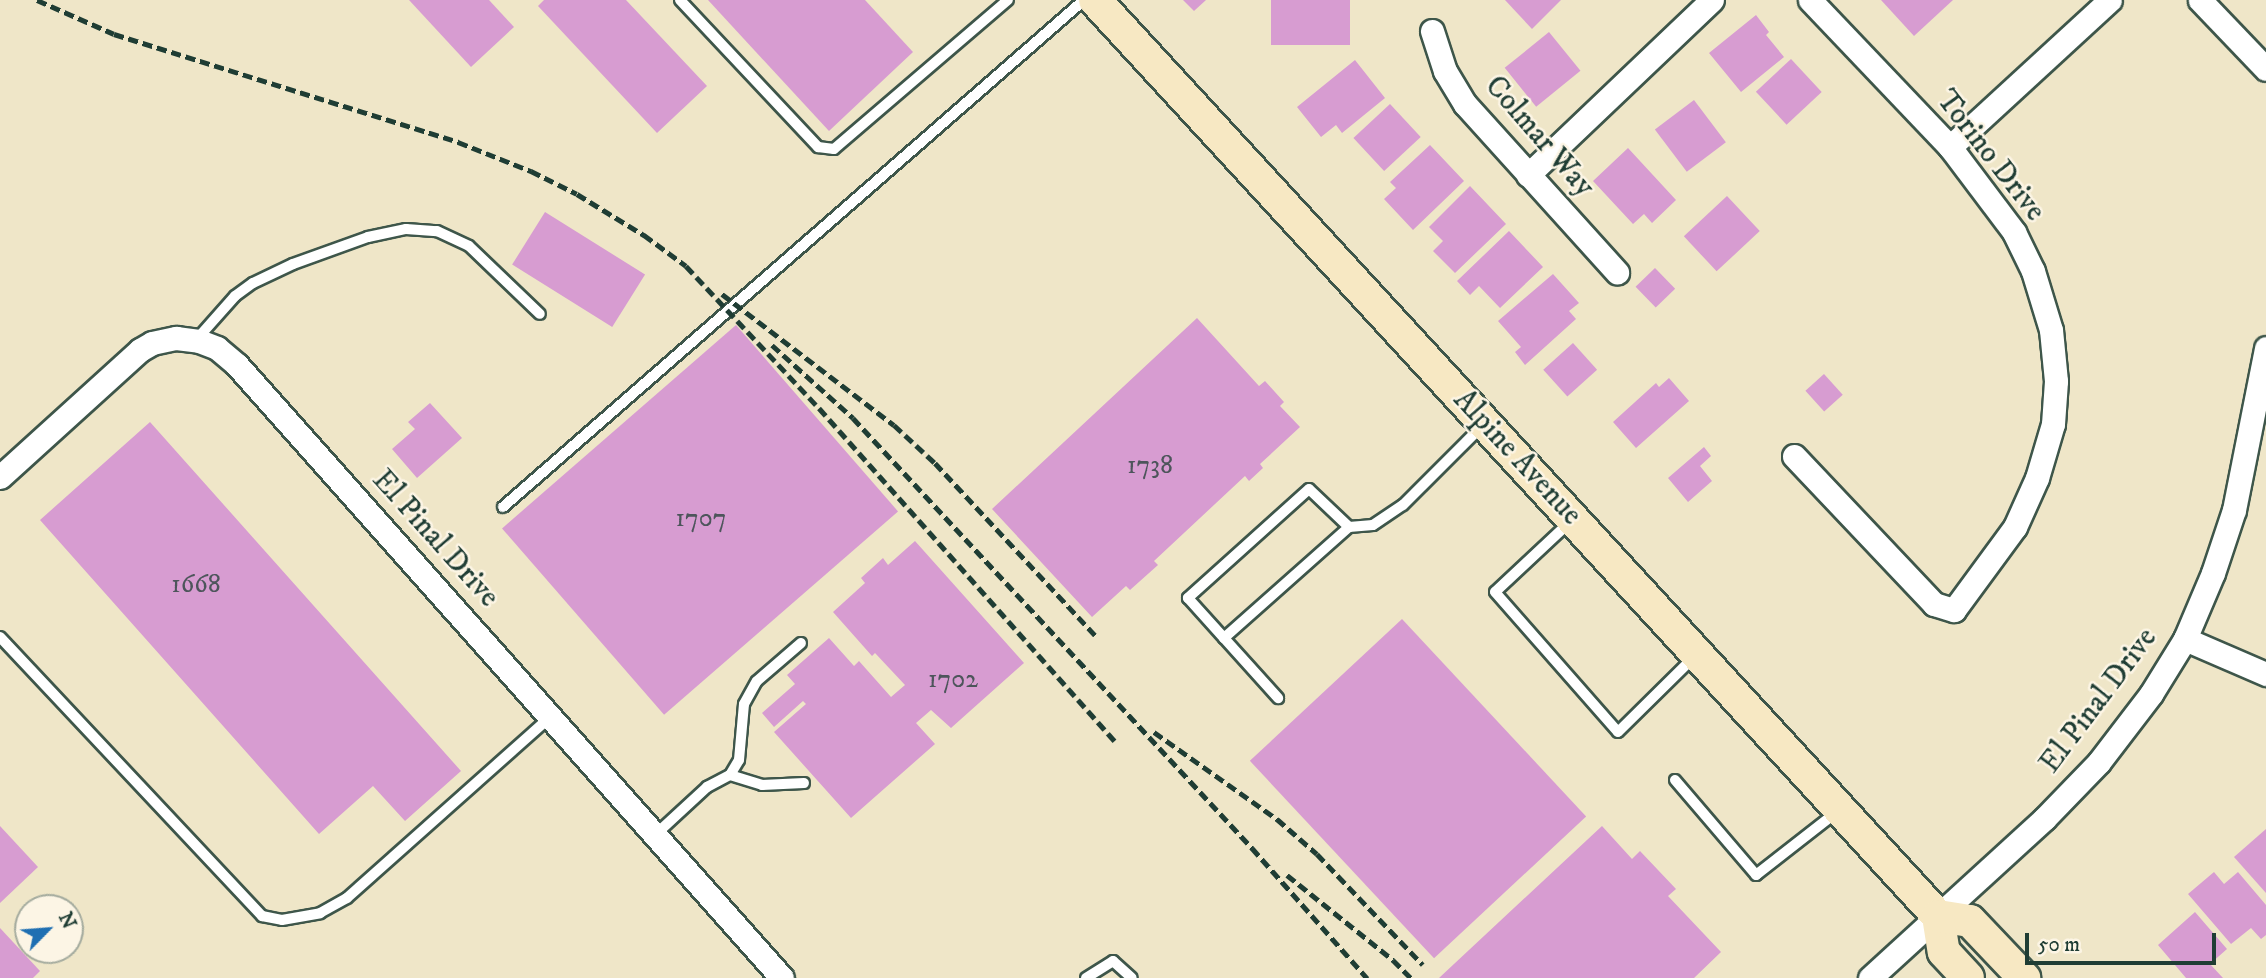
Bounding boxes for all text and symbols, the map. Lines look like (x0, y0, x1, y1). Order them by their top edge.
street label: Colmar Way (1477, 69, 1601, 205)
street label: Torino Drive (1928, 83, 2052, 229)
street label: Alpine Avenue (1445, 383, 1589, 533)
house number: 1738 (1127, 450, 1173, 482)
street label: El Pinal Drive (364, 463, 506, 615)
house number: 1707 (676, 503, 726, 535)
house number: 1668 (171, 569, 221, 601)
street label: El Pinal Drive (2033, 621, 2165, 781)
house number: 1702 (928, 664, 978, 696)
north arrow (14, 894, 84, 964)
text: N (53, 909, 80, 933)
scale bar (2028, 918, 2219, 962)
text: 50 m (2038, 932, 2080, 958)

